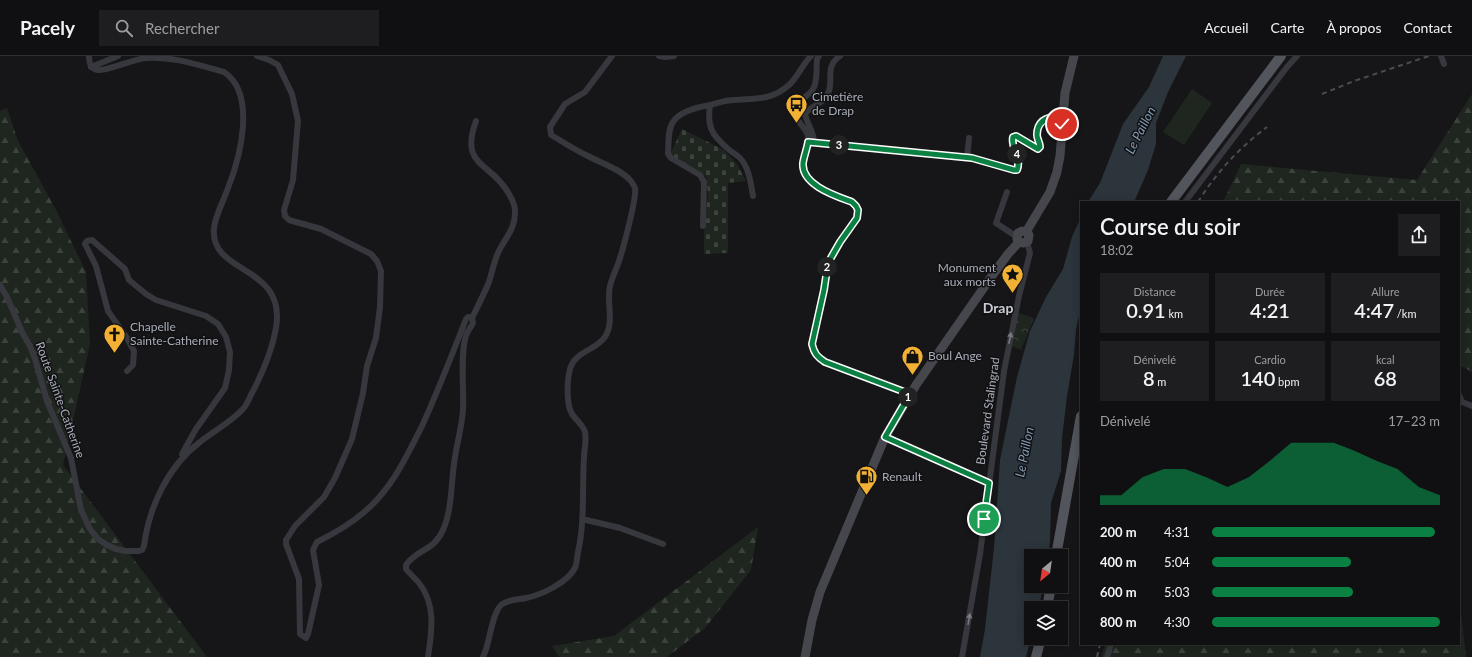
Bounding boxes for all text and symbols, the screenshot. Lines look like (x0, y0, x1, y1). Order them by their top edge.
search box (99, 10, 379, 46)
text: Pacely (20, 16, 75, 39)
icon: search (113, 17, 135, 39)
text: Rechercher (145, 19, 219, 37)
text: Accueil (1204, 19, 1249, 36)
text: Carte (1271, 19, 1304, 36)
text: À propos (1326, 19, 1381, 36)
text: Contact (1403, 19, 1452, 36)
place label: Cimetière de Drap (812, 89, 863, 118)
bus stop icon: Cimetière de Drap (783, 91, 809, 124)
water label: Le Paillon (1121, 104, 1159, 156)
pin (1045, 107, 1079, 141)
icon: check (1051, 113, 1073, 135)
pin: 3 (829, 135, 849, 155)
text: 3 (836, 138, 842, 151)
pin: 4 (1007, 144, 1027, 164)
text: 4 (1014, 147, 1020, 160)
text: Course du soir (1100, 213, 1240, 240)
button: share (1398, 214, 1440, 256)
text: 18:02 (1100, 242, 1133, 258)
pin: 2 (817, 257, 837, 277)
text: 2 (824, 260, 830, 273)
place label: Monument aux morts (938, 260, 997, 289)
place icon: Monument aux morts (999, 262, 1025, 295)
text: Distance (1134, 285, 1176, 298)
text: Durée (1255, 285, 1285, 298)
text: Allure (1371, 285, 1400, 298)
text: 0.91 (1126, 298, 1166, 322)
text: 4:21 (1250, 298, 1290, 322)
text: 4:47 (1354, 298, 1394, 322)
district label: Drap (983, 299, 1013, 316)
text: km (1166, 307, 1183, 320)
text: /km (1394, 307, 1416, 320)
place label: Chapelle Sainte-Catherine (130, 319, 218, 348)
church icon: Chapelle Sainte-Catherine (102, 321, 128, 354)
one-way arrow (1008, 332, 1014, 344)
street label: Route Sainte-Catherine (32, 340, 89, 460)
shop icon: Boul Ange (899, 343, 925, 376)
place label: Boul Ange (928, 348, 982, 363)
text: Dénivelé (1133, 353, 1176, 366)
text: Cardio (1254, 353, 1286, 366)
text: kcal (1376, 353, 1395, 366)
street label: Boulevard Stalingrad (973, 356, 1002, 466)
text: 8 (1143, 366, 1155, 390)
text: 140 (1240, 366, 1275, 390)
text: 68 (1374, 366, 1397, 390)
text: m (1155, 375, 1166, 388)
text: bpm (1275, 375, 1300, 388)
pin: 1 (898, 387, 918, 407)
text: 1 (905, 390, 911, 403)
text: Dénivelé (1100, 413, 1150, 429)
text: 17–23 m (1388, 413, 1440, 429)
water label: Le Paillon (1011, 425, 1037, 479)
fuel station icon: Renault (853, 464, 879, 497)
place label: Renault (882, 469, 923, 484)
pin (967, 502, 1001, 536)
icon: arrive (973, 508, 995, 530)
text: 200 m (1100, 524, 1137, 540)
text: 4:31 (1164, 524, 1190, 540)
north arrow (1024, 549, 1068, 593)
map controls (1024, 549, 1068, 645)
text: 400 m (1100, 554, 1137, 570)
text: 5:04 (1164, 554, 1190, 570)
text: 600 m (1100, 584, 1137, 600)
text: 5:03 (1164, 584, 1190, 600)
button: layers (1024, 601, 1068, 645)
one-way arrow (966, 613, 972, 625)
text: 800 m (1100, 614, 1137, 630)
text: 4:30 (1164, 614, 1190, 630)

